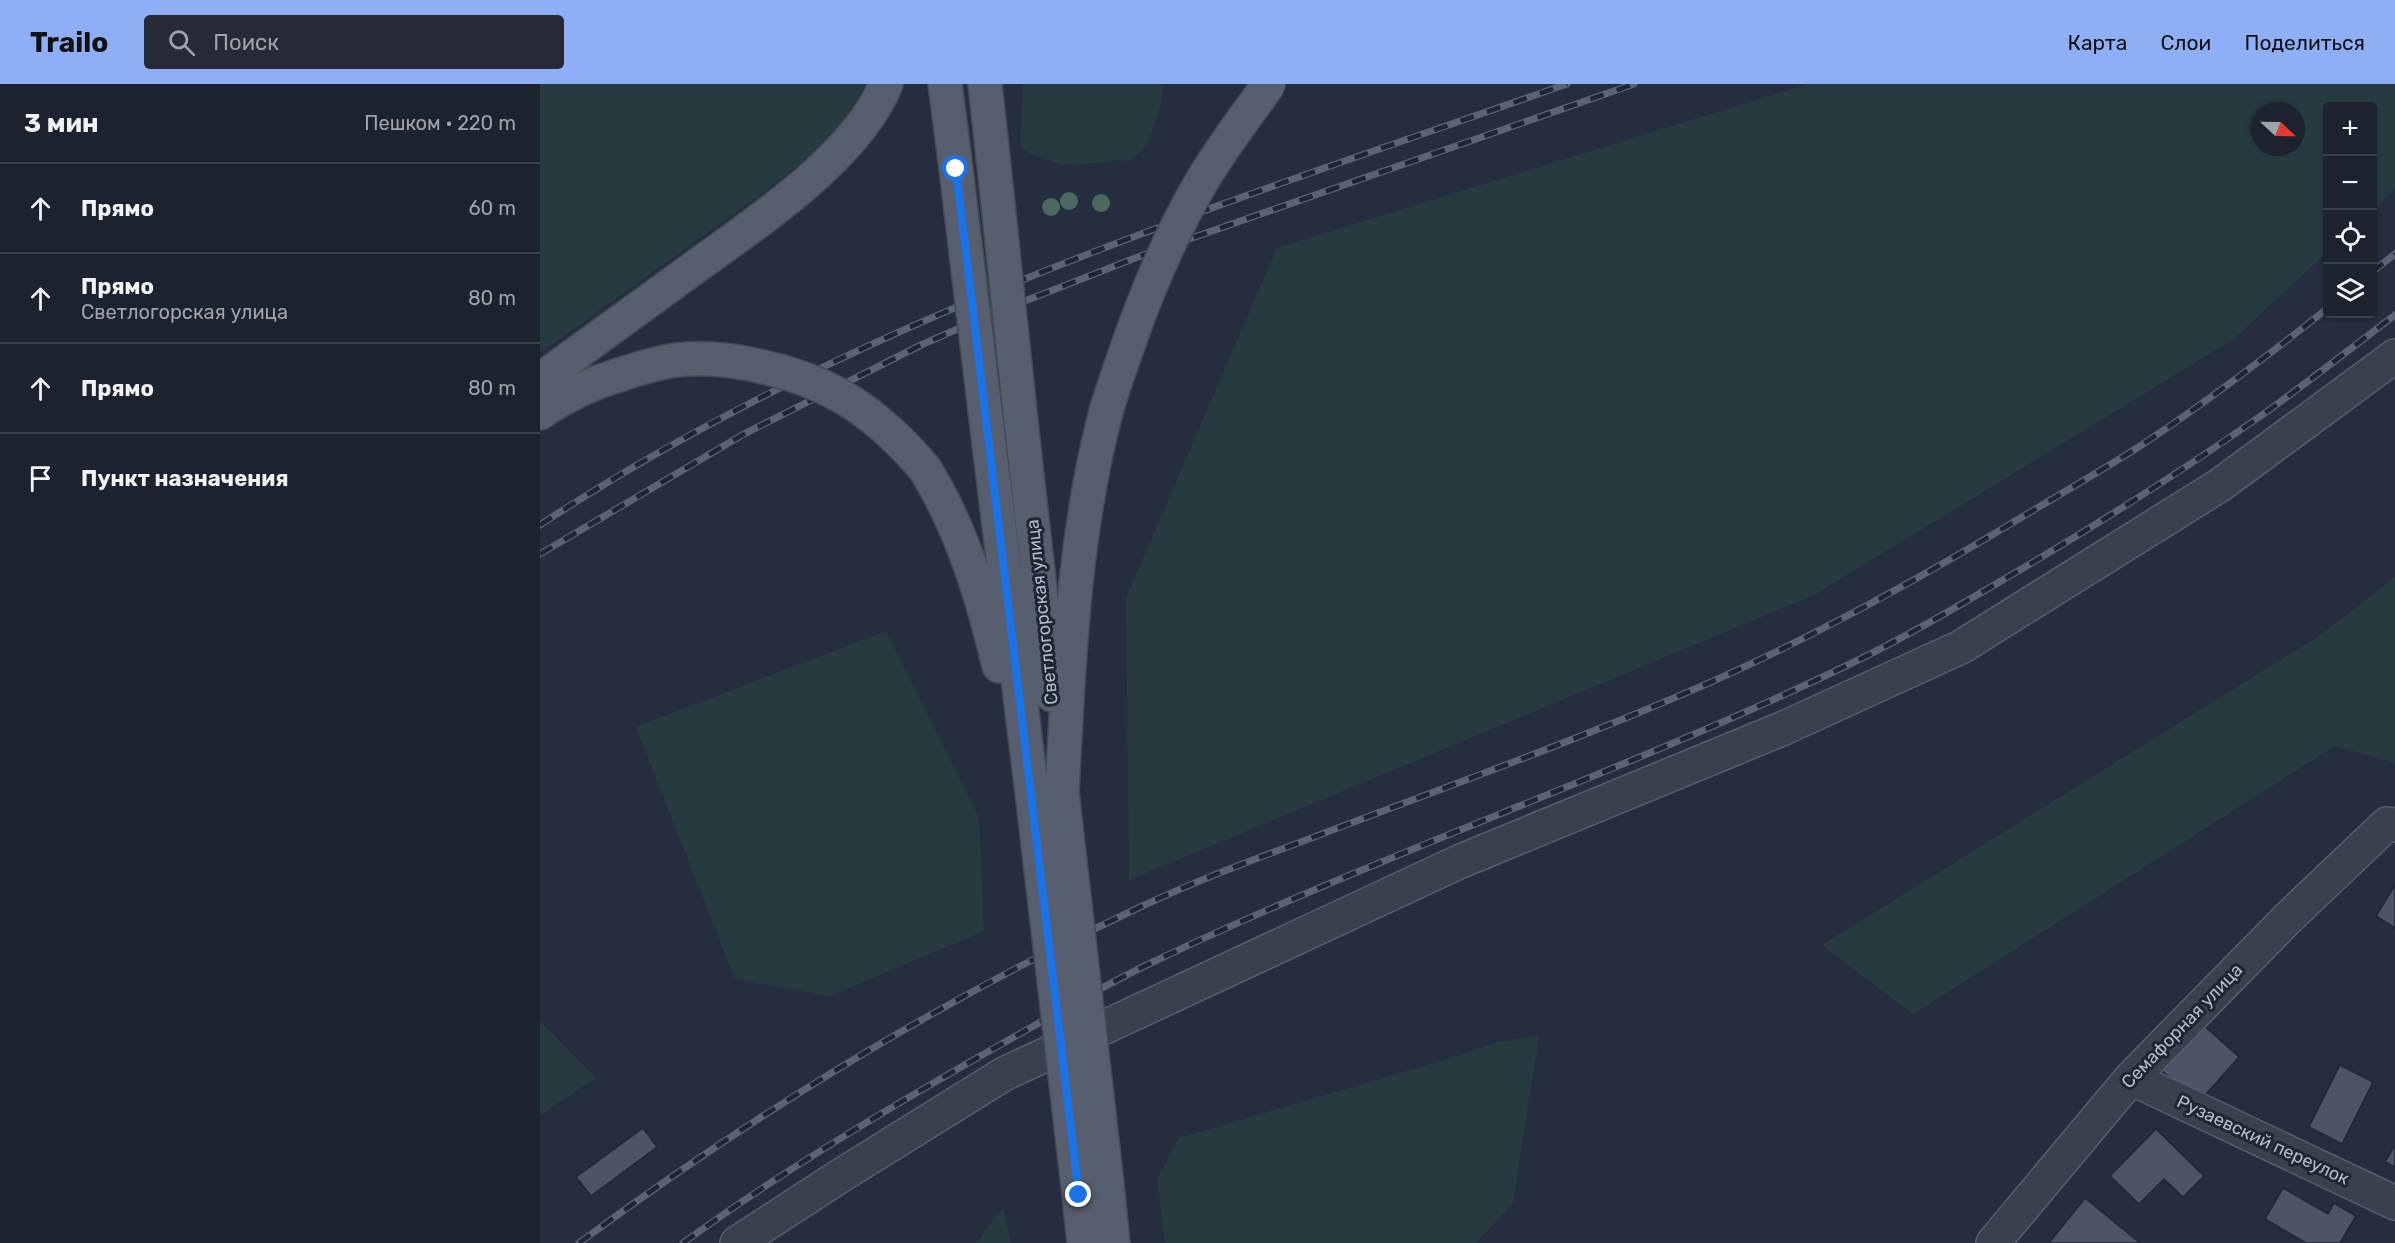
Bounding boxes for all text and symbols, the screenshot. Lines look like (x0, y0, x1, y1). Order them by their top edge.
search box (144, 15, 564, 69)
text: Trailo (30, 26, 108, 59)
icon: search (165, 26, 198, 59)
text: Поиск (213, 29, 279, 56)
text: Карта (2067, 30, 2127, 55)
text: Слои (2160, 30, 2211, 55)
text: Поделиться (2244, 30, 2365, 55)
north arrow (2251, 102, 2305, 156)
map controls (2323, 102, 2377, 318)
button: + (2323, 102, 2377, 156)
text: 3 мин (24, 108, 99, 139)
text: Пешком · 220 m (364, 111, 516, 135)
route start (942, 155, 968, 181)
button: − (2323, 156, 2377, 210)
icon: ahead (24, 192, 57, 225)
text: Прямо (81, 195, 154, 222)
text: 60 m (469, 196, 516, 220)
button: locate (2323, 210, 2377, 264)
button: layers (2323, 264, 2377, 318)
text: Прямо (81, 273, 154, 300)
icon: ahead (24, 282, 57, 315)
text: 80 m (468, 286, 516, 310)
text: Светлогорская улица (81, 300, 288, 324)
icon: ahead (24, 372, 57, 405)
text: Прямо (81, 375, 154, 402)
text: 80 m (468, 376, 516, 400)
icon: arrive (24, 462, 57, 495)
text: Пункт назначения (81, 465, 289, 492)
street label: Светлогорская улица (1021, 518, 1063, 706)
street label: Семафорная улица (2117, 959, 2247, 1093)
street label: Рузаевский переулок (2173, 1090, 2353, 1190)
route end (1065, 1181, 1091, 1207)

